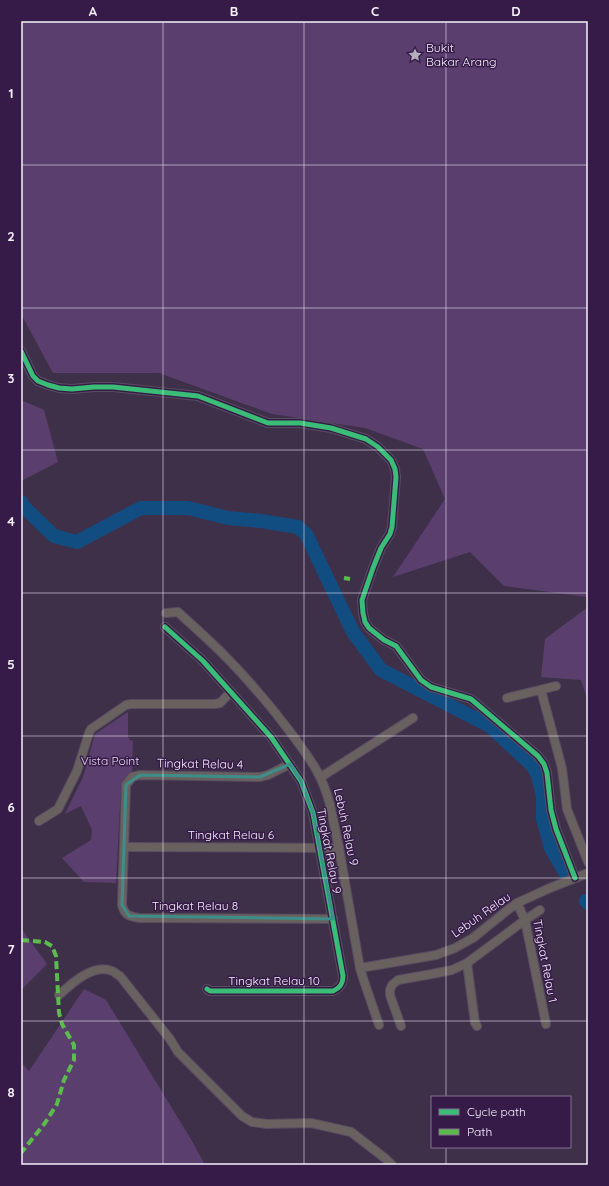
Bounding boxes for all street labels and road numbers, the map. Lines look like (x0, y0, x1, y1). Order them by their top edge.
street label: Tingkat Relau 4 (157, 755, 243, 772)
street label: Lebuh Relau 9 (331, 787, 362, 867)
street label: Tingkat Relau 9 (314, 807, 345, 895)
street label: Tingkat Relau 6 (188, 827, 275, 842)
street label: Lebuh Relau (448, 889, 513, 940)
street label: Tingkat Relau 8 (152, 898, 238, 913)
street label: Tingkat Relau 1 (530, 918, 561, 1004)
street label: Tingkat Relau 10 (228, 973, 320, 988)

